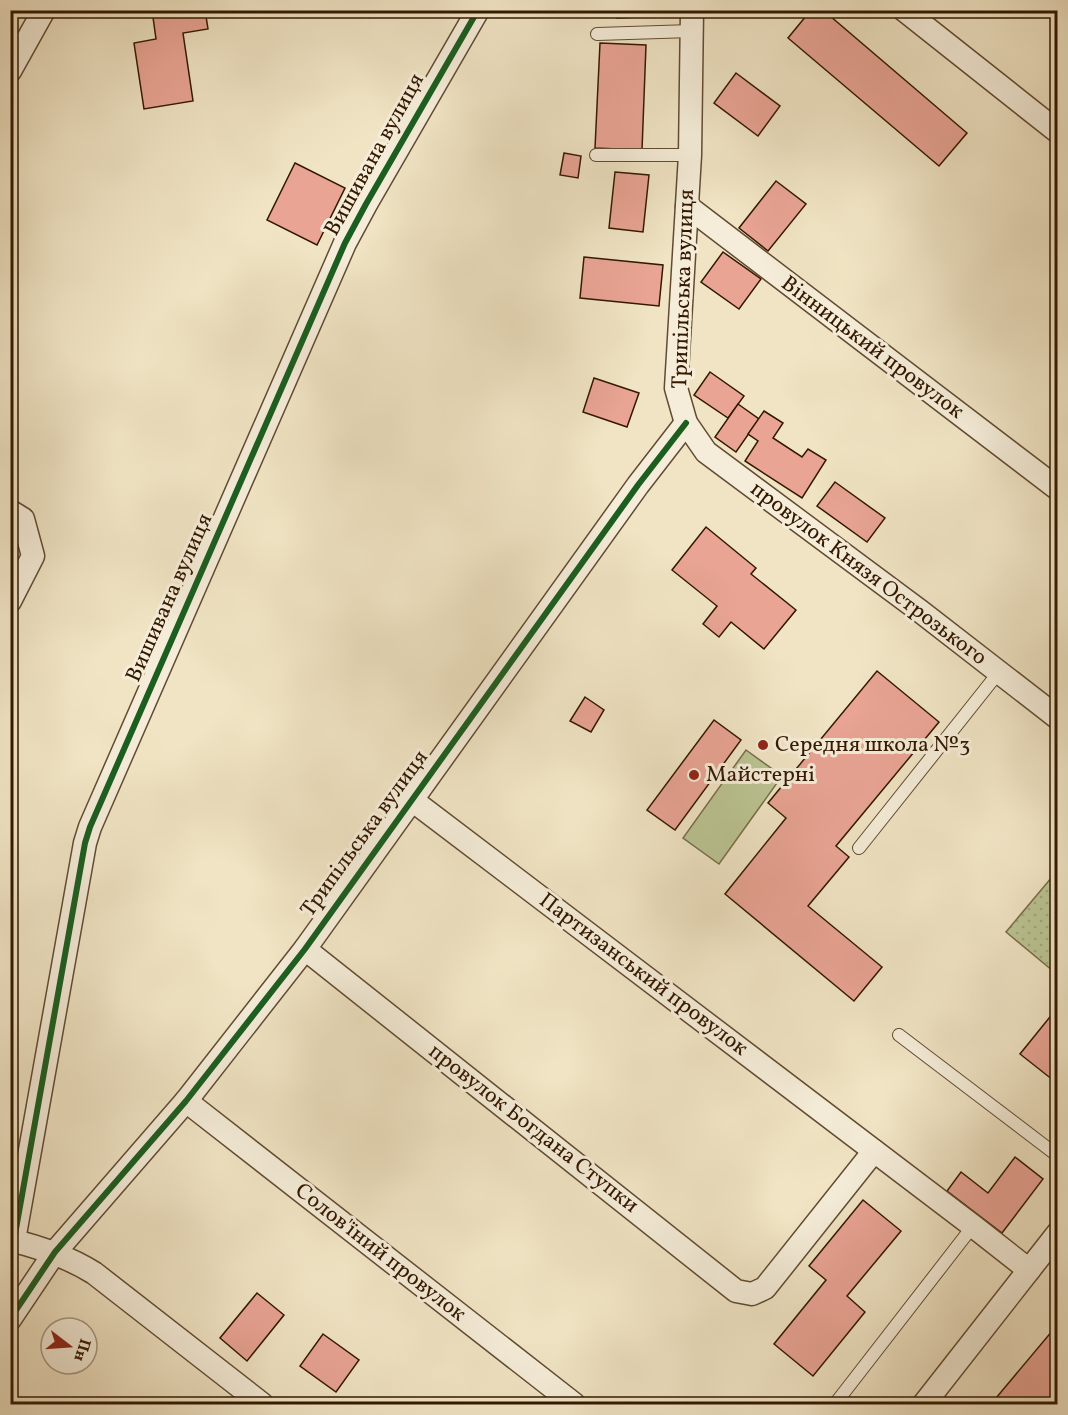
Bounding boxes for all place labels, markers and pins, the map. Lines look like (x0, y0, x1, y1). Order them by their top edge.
place label: Середня школа №3 (775, 730, 970, 761)
marker: Середня школа №3 (756, 738, 770, 752)
place label: Майстерні (706, 760, 815, 791)
marker: Майстерні (687, 768, 701, 782)

